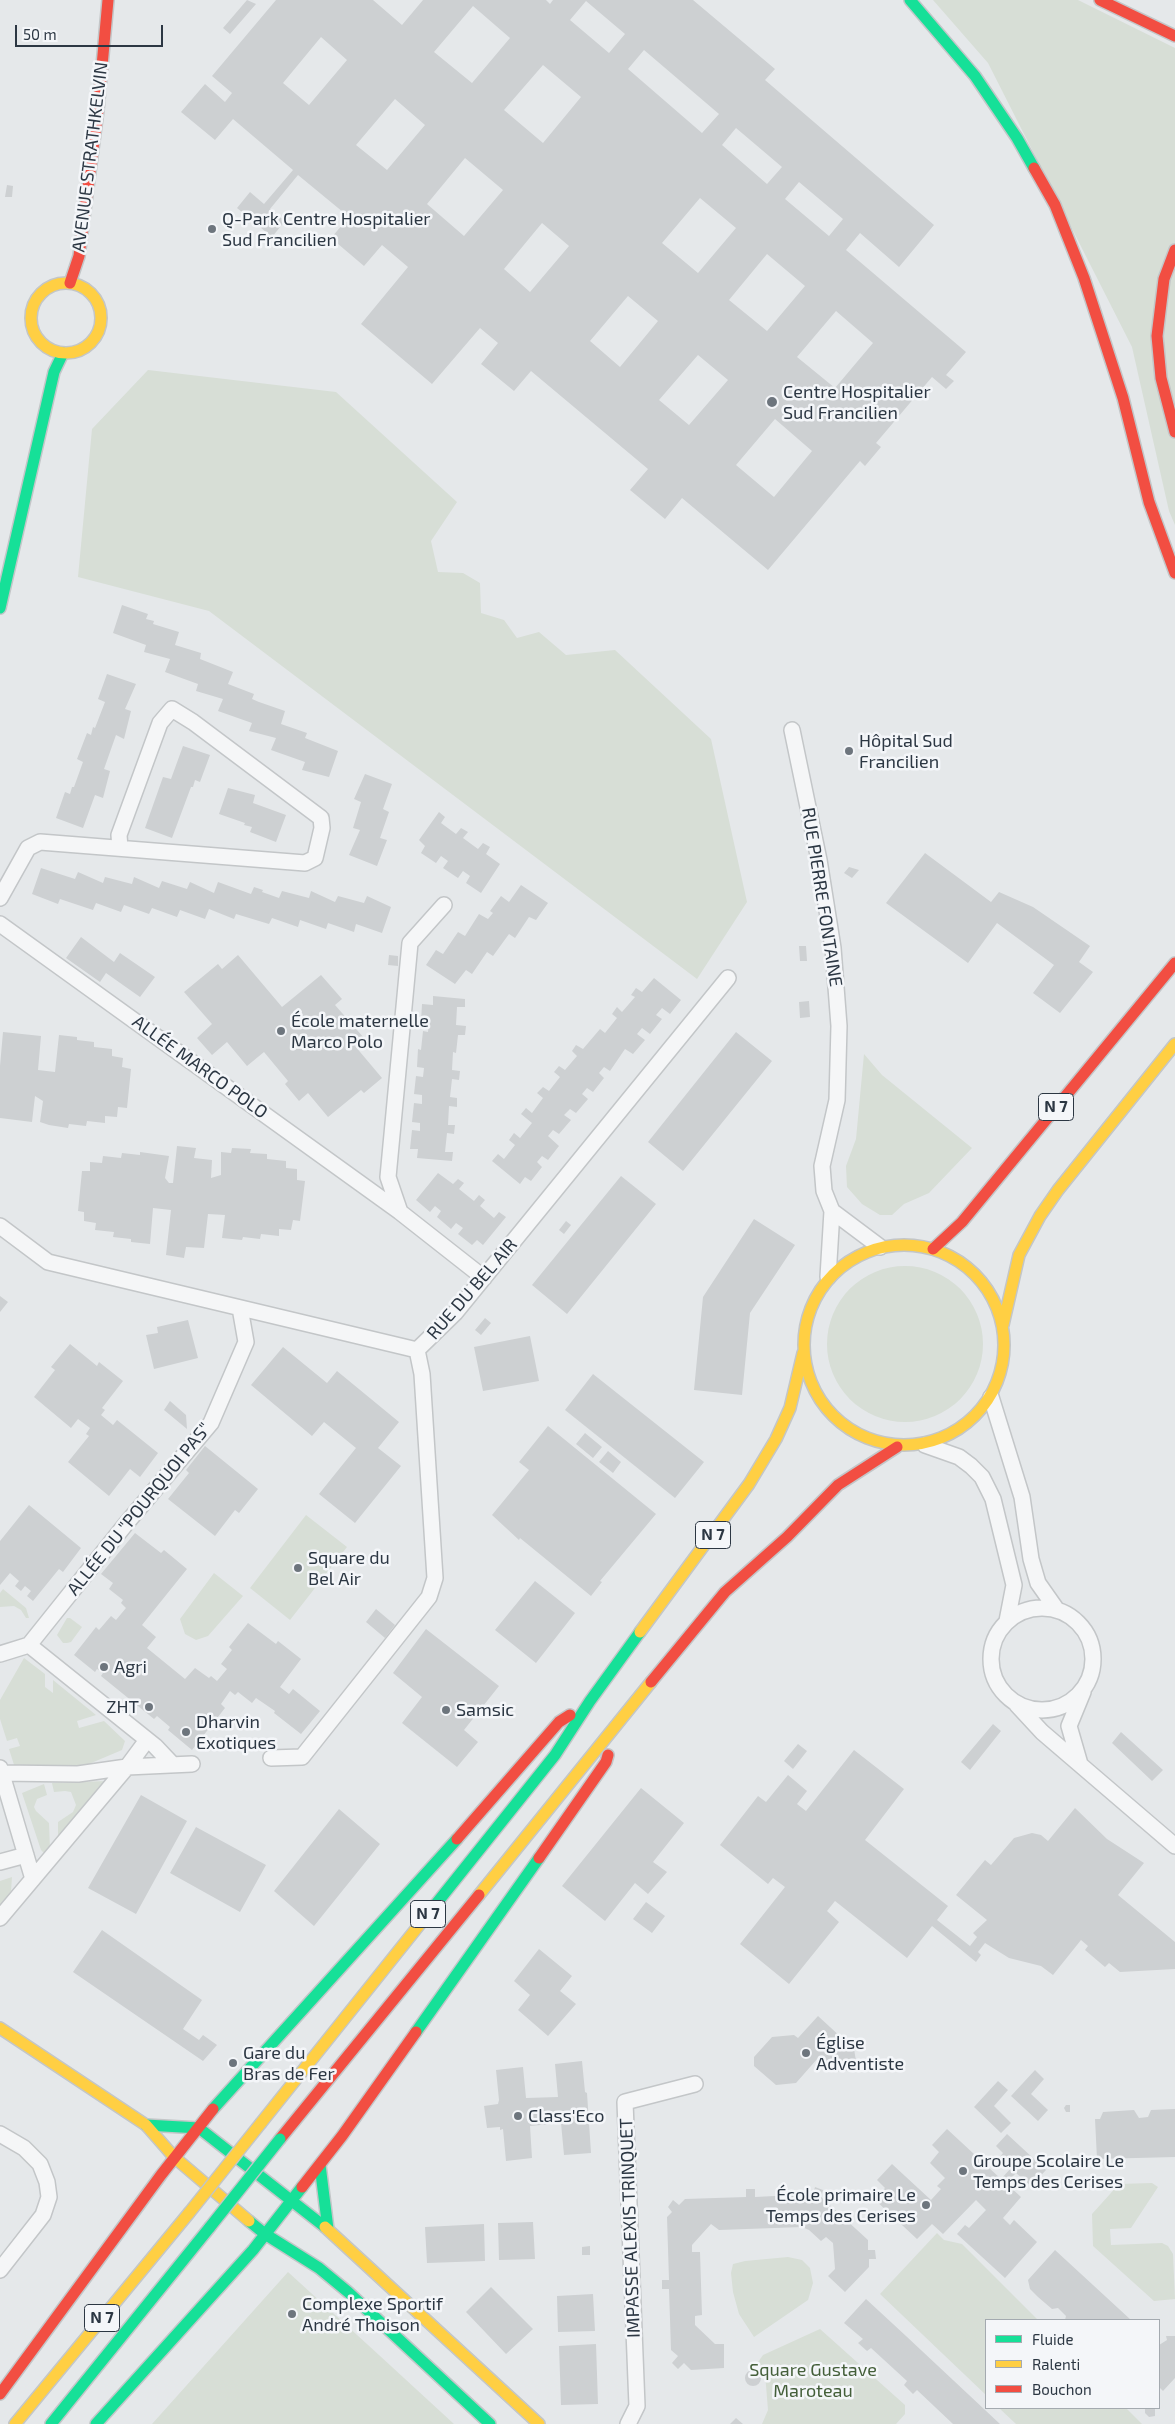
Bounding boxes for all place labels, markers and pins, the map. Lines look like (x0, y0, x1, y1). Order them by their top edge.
place label: Q-Park Centre Hospitalier Sud Francilien (222, 208, 431, 250)
marker: Q-Park Centre Hospitalier Sud Francilien (206, 223, 218, 235)
place label: Centre Hospitalier Sud Francilien (783, 381, 931, 424)
marker: Centre Hospitalier Sud Francilien (765, 395, 779, 409)
place label: Hôpital Sud Francilien (859, 730, 953, 772)
marker: Hôpital Sud Francilien (843, 745, 855, 757)
place label: École maternelle Marco Polo (291, 1010, 429, 1052)
marker: École maternelle Marco Polo (275, 1025, 287, 1037)
place label: Square du Bel Air (308, 1547, 390, 1590)
marker: Square du Bel Air (292, 1562, 304, 1574)
place label: Agri (114, 1656, 147, 1678)
marker: Agri (98, 1661, 110, 1673)
place label: ZHT (106, 1696, 139, 1718)
place label: Samsic (456, 1699, 514, 1721)
marker: ZHT (143, 1701, 155, 1713)
marker: Samsic (440, 1704, 452, 1716)
place label: Dharvin Exotiques (196, 1711, 276, 1754)
marker: Dharvin Exotiques (180, 1726, 192, 1738)
place label: Église Adventiste (816, 2032, 904, 2074)
place label: Gare du Bras de Fer (243, 2042, 335, 2084)
marker: Église Adventiste (800, 2047, 812, 2059)
marker: Gare du Bras de Fer (227, 2057, 239, 2069)
place label: Class'Eco (528, 2105, 604, 2127)
marker: Class'Eco (512, 2110, 524, 2122)
place label: Groupe Scolaire Le Temps des Cerises (973, 2150, 1124, 2192)
marker: Groupe Scolaire Le Temps des Cerises (957, 2165, 969, 2177)
place label: École primaire Le Temps des Cerises (766, 2184, 916, 2226)
marker: École primaire Le Temps des Cerises (920, 2199, 932, 2211)
place label: Complexe Sportif André Thoison (302, 2293, 443, 2336)
marker: Complexe Sportif André Thoison (286, 2308, 298, 2320)

